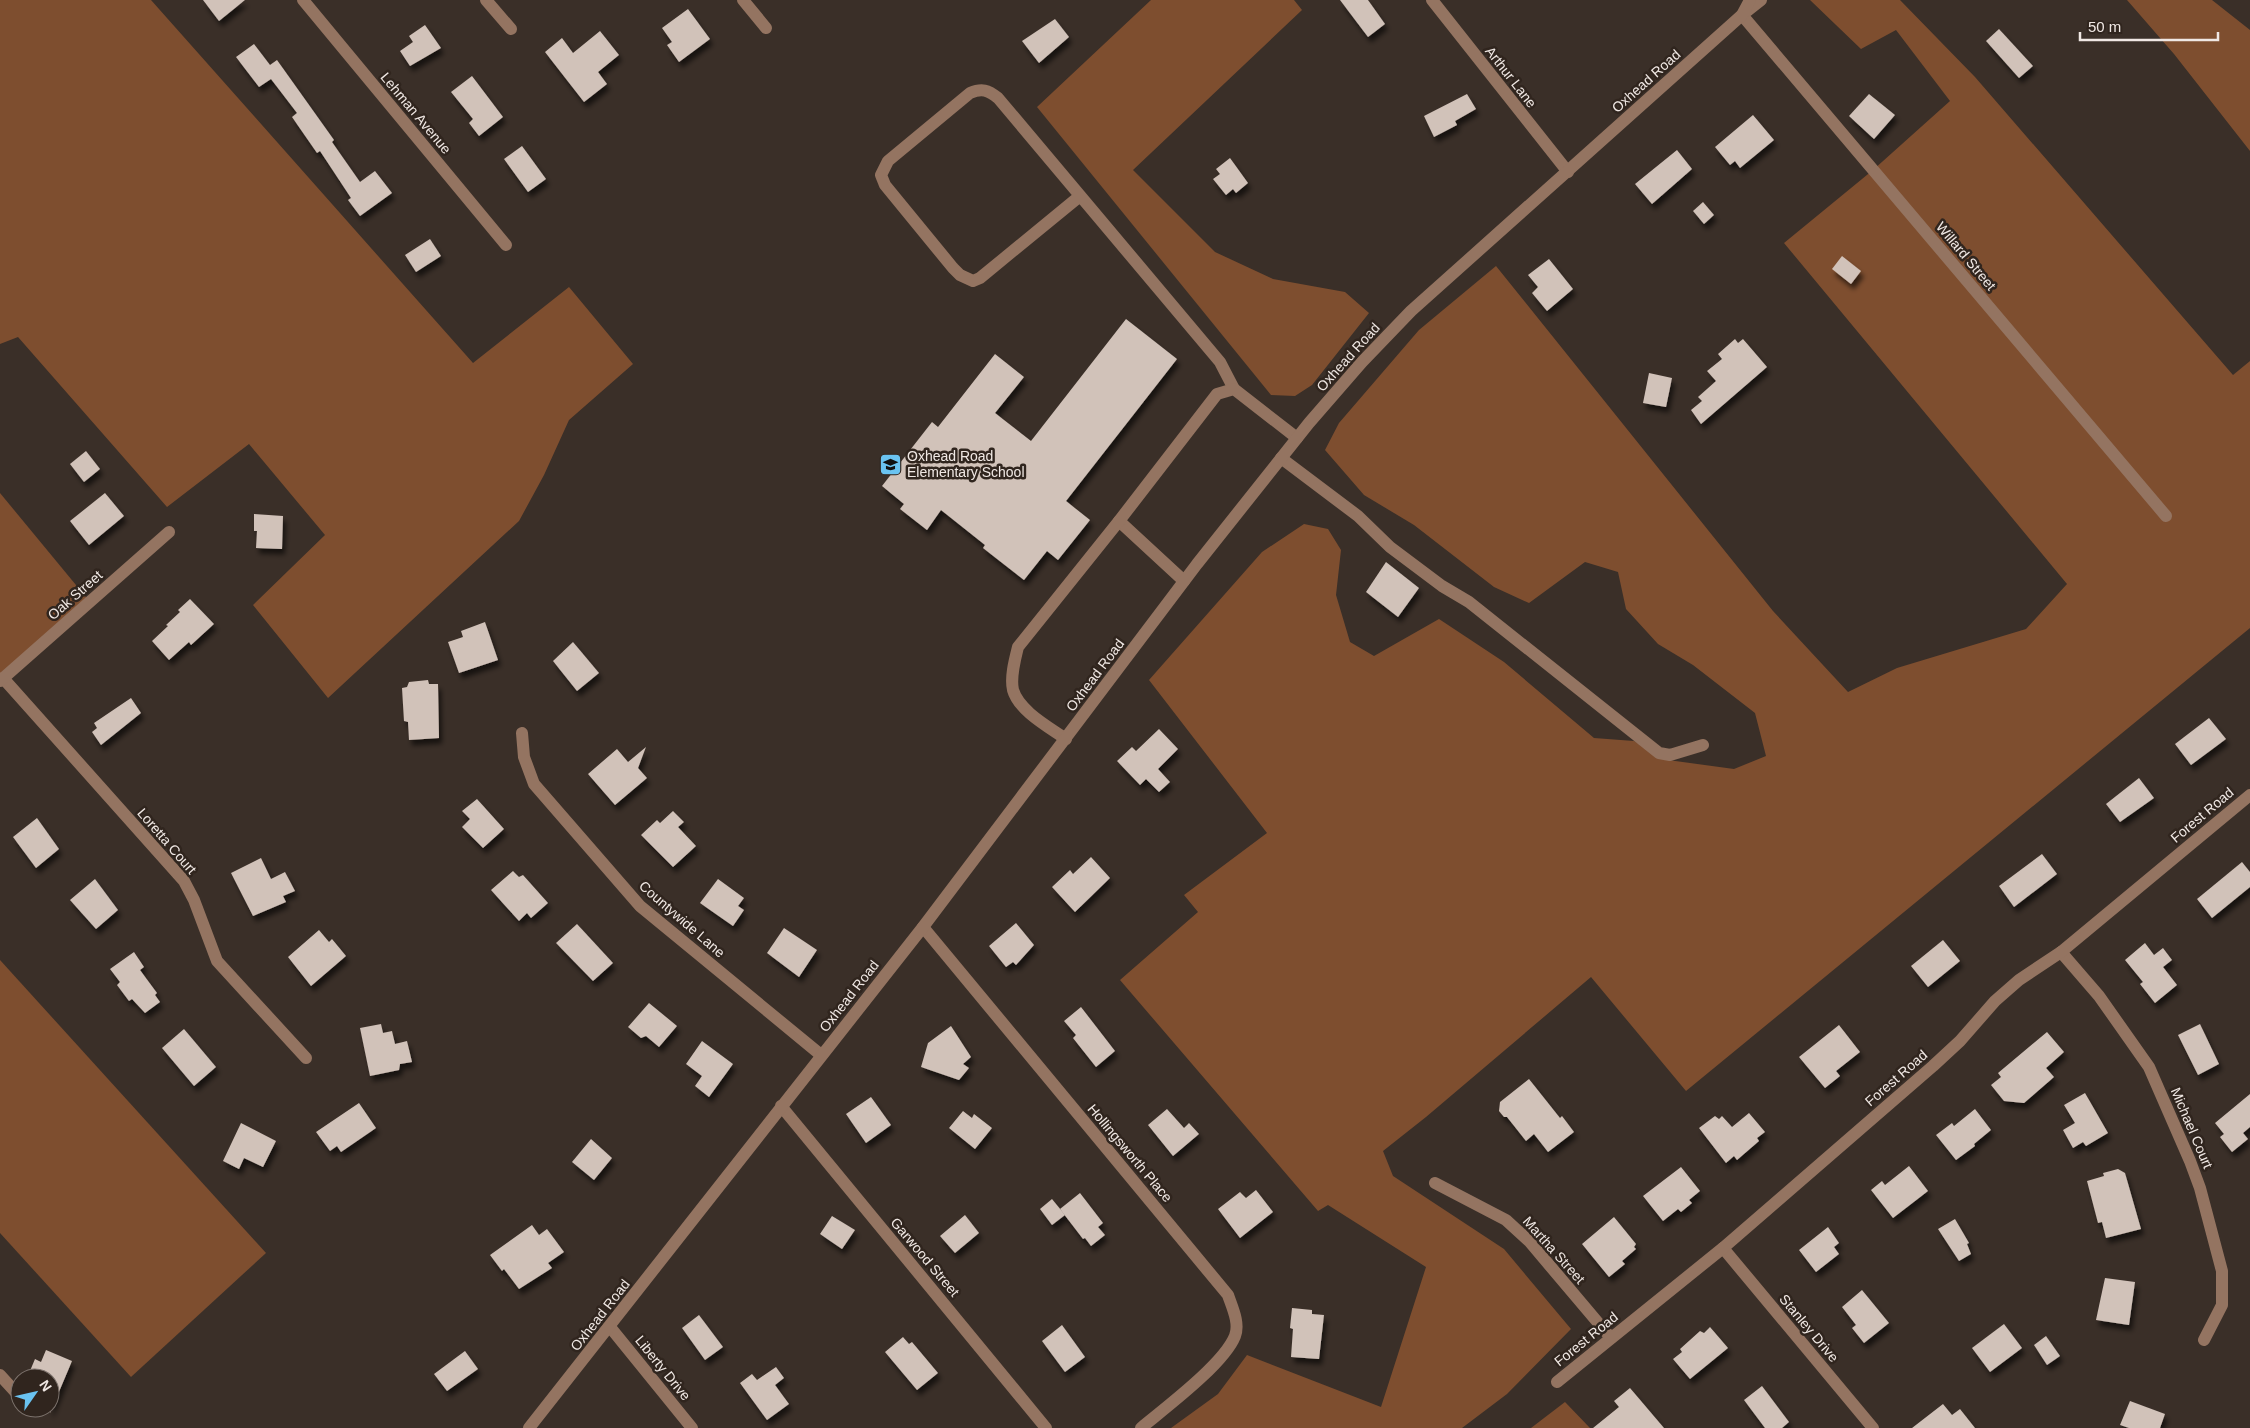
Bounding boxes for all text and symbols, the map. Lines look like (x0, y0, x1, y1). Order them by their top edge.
scale bar (2080, 10, 2218, 42)
text: 50 m (2088, 18, 2121, 35)
street label: Arthur Lane (1482, 43, 1540, 111)
street label: Oxhead Road (1609, 46, 1683, 116)
street label: Lehman Avenue (377, 69, 455, 157)
street label: Willard Street (1933, 219, 1999, 293)
street label: Oxhead Road (1313, 320, 1383, 394)
place label: Oxhead Road Elementary School (907, 448, 1025, 480)
school or university icon: Oxhead Road Elementary School (879, 452, 903, 476)
street label: Oak Street (44, 567, 106, 623)
street label: Oxhead Road (1063, 636, 1127, 714)
street label: Forest Road (2167, 784, 2237, 846)
street label: Loretta Court (134, 805, 200, 877)
street label: Countywide Lane (636, 877, 728, 961)
street label: Oxhead Road (816, 957, 882, 1035)
street label: Forest Road (1862, 1047, 1930, 1109)
street label: Michael Court (2168, 1085, 2216, 1171)
street label: Hollingsworth Place (1084, 1101, 1176, 1205)
street label: Martha Street (1520, 1213, 1588, 1287)
street label: Garwood Street (887, 1214, 963, 1300)
street label: Oxhead Road (567, 1276, 633, 1354)
street label: Stanley Drive (1776, 1291, 1842, 1365)
street label: Forest Road (1551, 1309, 1621, 1369)
street label: Liberty Drive (632, 1332, 694, 1404)
north arrow (10, 1368, 60, 1418)
text: N (36, 1377, 55, 1394)

